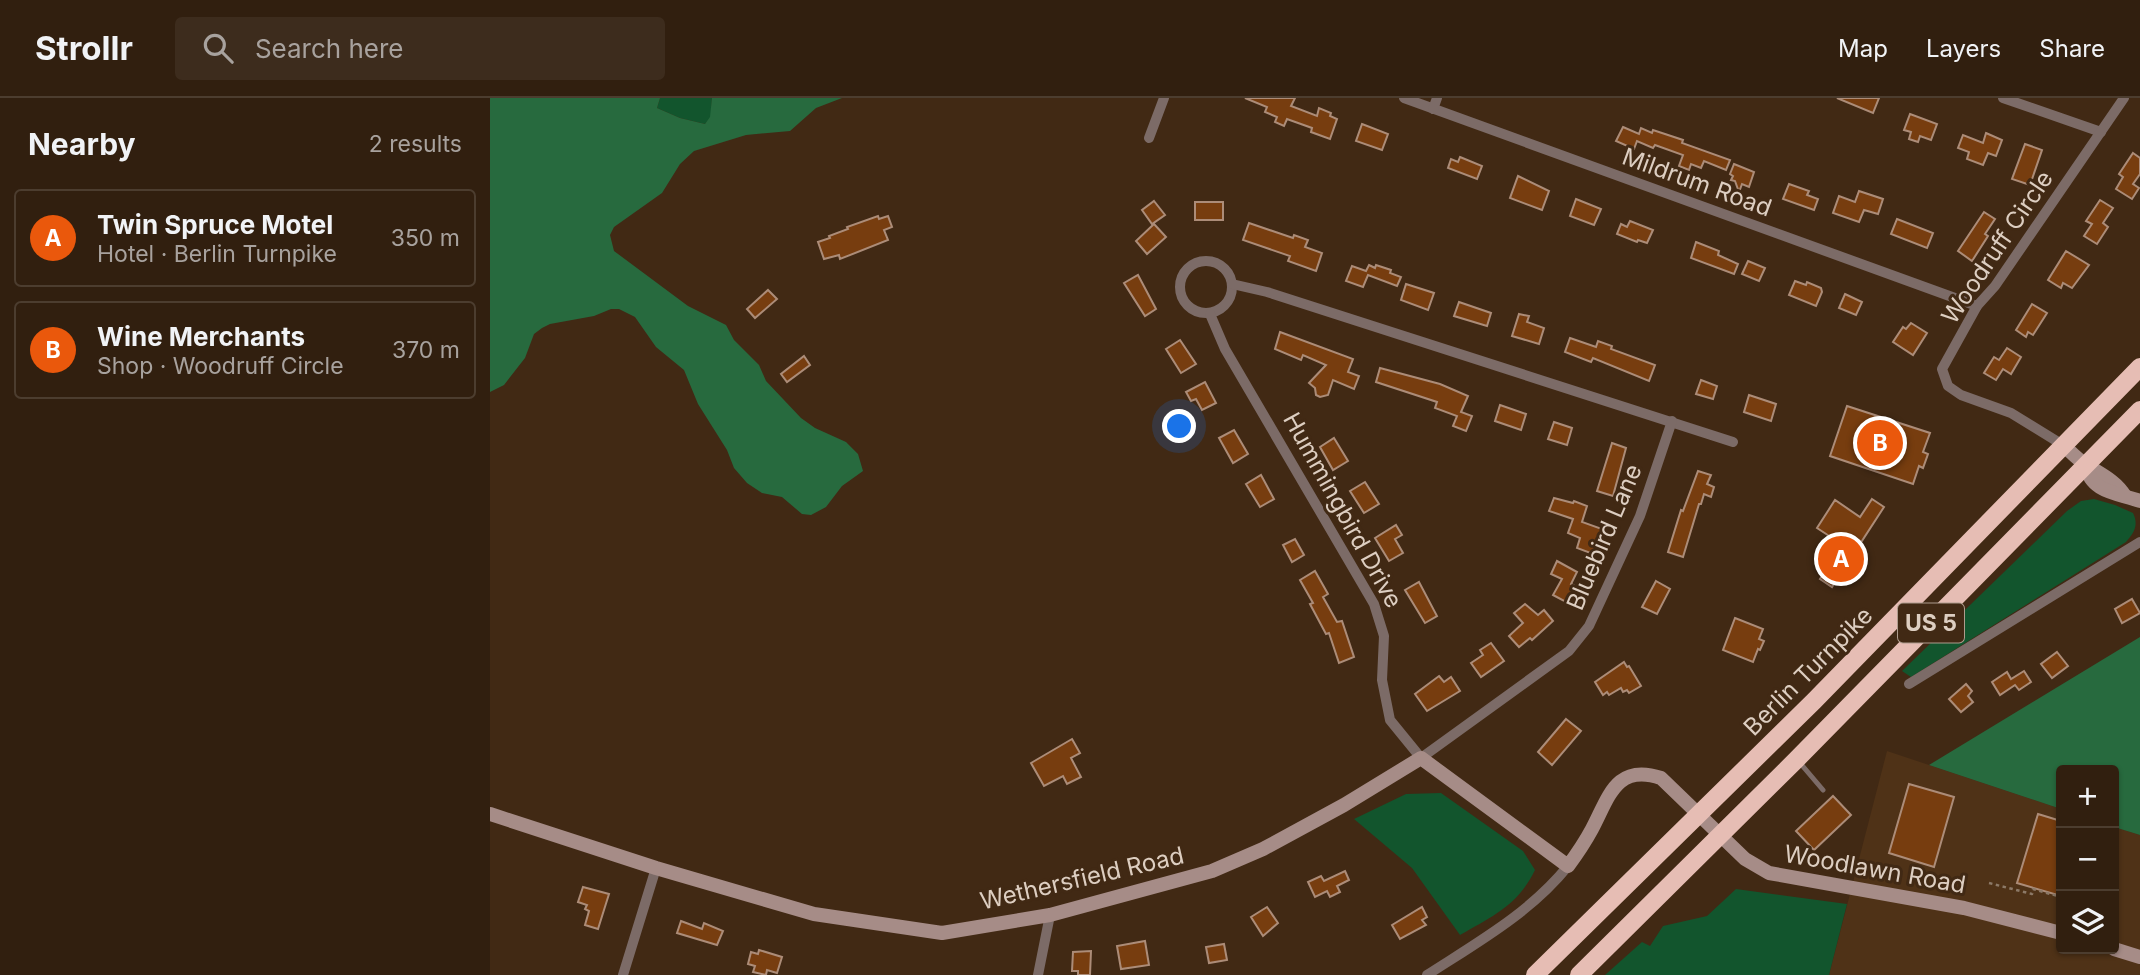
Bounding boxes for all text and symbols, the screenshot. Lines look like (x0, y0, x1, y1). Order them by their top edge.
search box (175, 17, 665, 80)
text: Strollr (35, 28, 133, 68)
icon: search (199, 29, 237, 67)
text: Search here (255, 33, 404, 64)
text: Map (1838, 34, 1888, 63)
text: Layers (1926, 34, 2001, 63)
text: Share (2039, 34, 2105, 63)
text: Nearby (28, 126, 136, 162)
text: 2 results (369, 130, 462, 158)
street label: Mildrum Road (1618, 142, 1776, 222)
street label: Woodruff Circle (1935, 165, 2059, 329)
text: Twin Spruce Motel (97, 209, 333, 240)
text: A (44, 224, 62, 252)
text: 350 m (391, 224, 460, 252)
text: Hotel · Berlin Turnpike (97, 240, 337, 268)
text: Wine Merchants (97, 321, 305, 352)
text: B (45, 336, 61, 364)
text: 370 m (392, 336, 460, 364)
text: Shop · Woodruff Circle (97, 352, 344, 380)
street label: Hummingbird Drive (1277, 407, 1409, 613)
your location (1162, 409, 1196, 443)
pin: B (1857, 417, 1903, 469)
street label: Bluebird Lane (1560, 460, 1648, 614)
pin: A (1818, 533, 1864, 585)
street label: Berlin Turnpike (1738, 601, 1878, 741)
road number: US 5 (1898, 603, 1964, 642)
map controls (2056, 765, 2119, 954)
button: + (2056, 765, 2119, 828)
button: − (2056, 828, 2119, 891)
street label: Woodlawn Road (1782, 839, 1968, 899)
street label: Wethersfield Road (977, 840, 1187, 916)
button: layers (2056, 891, 2119, 954)

